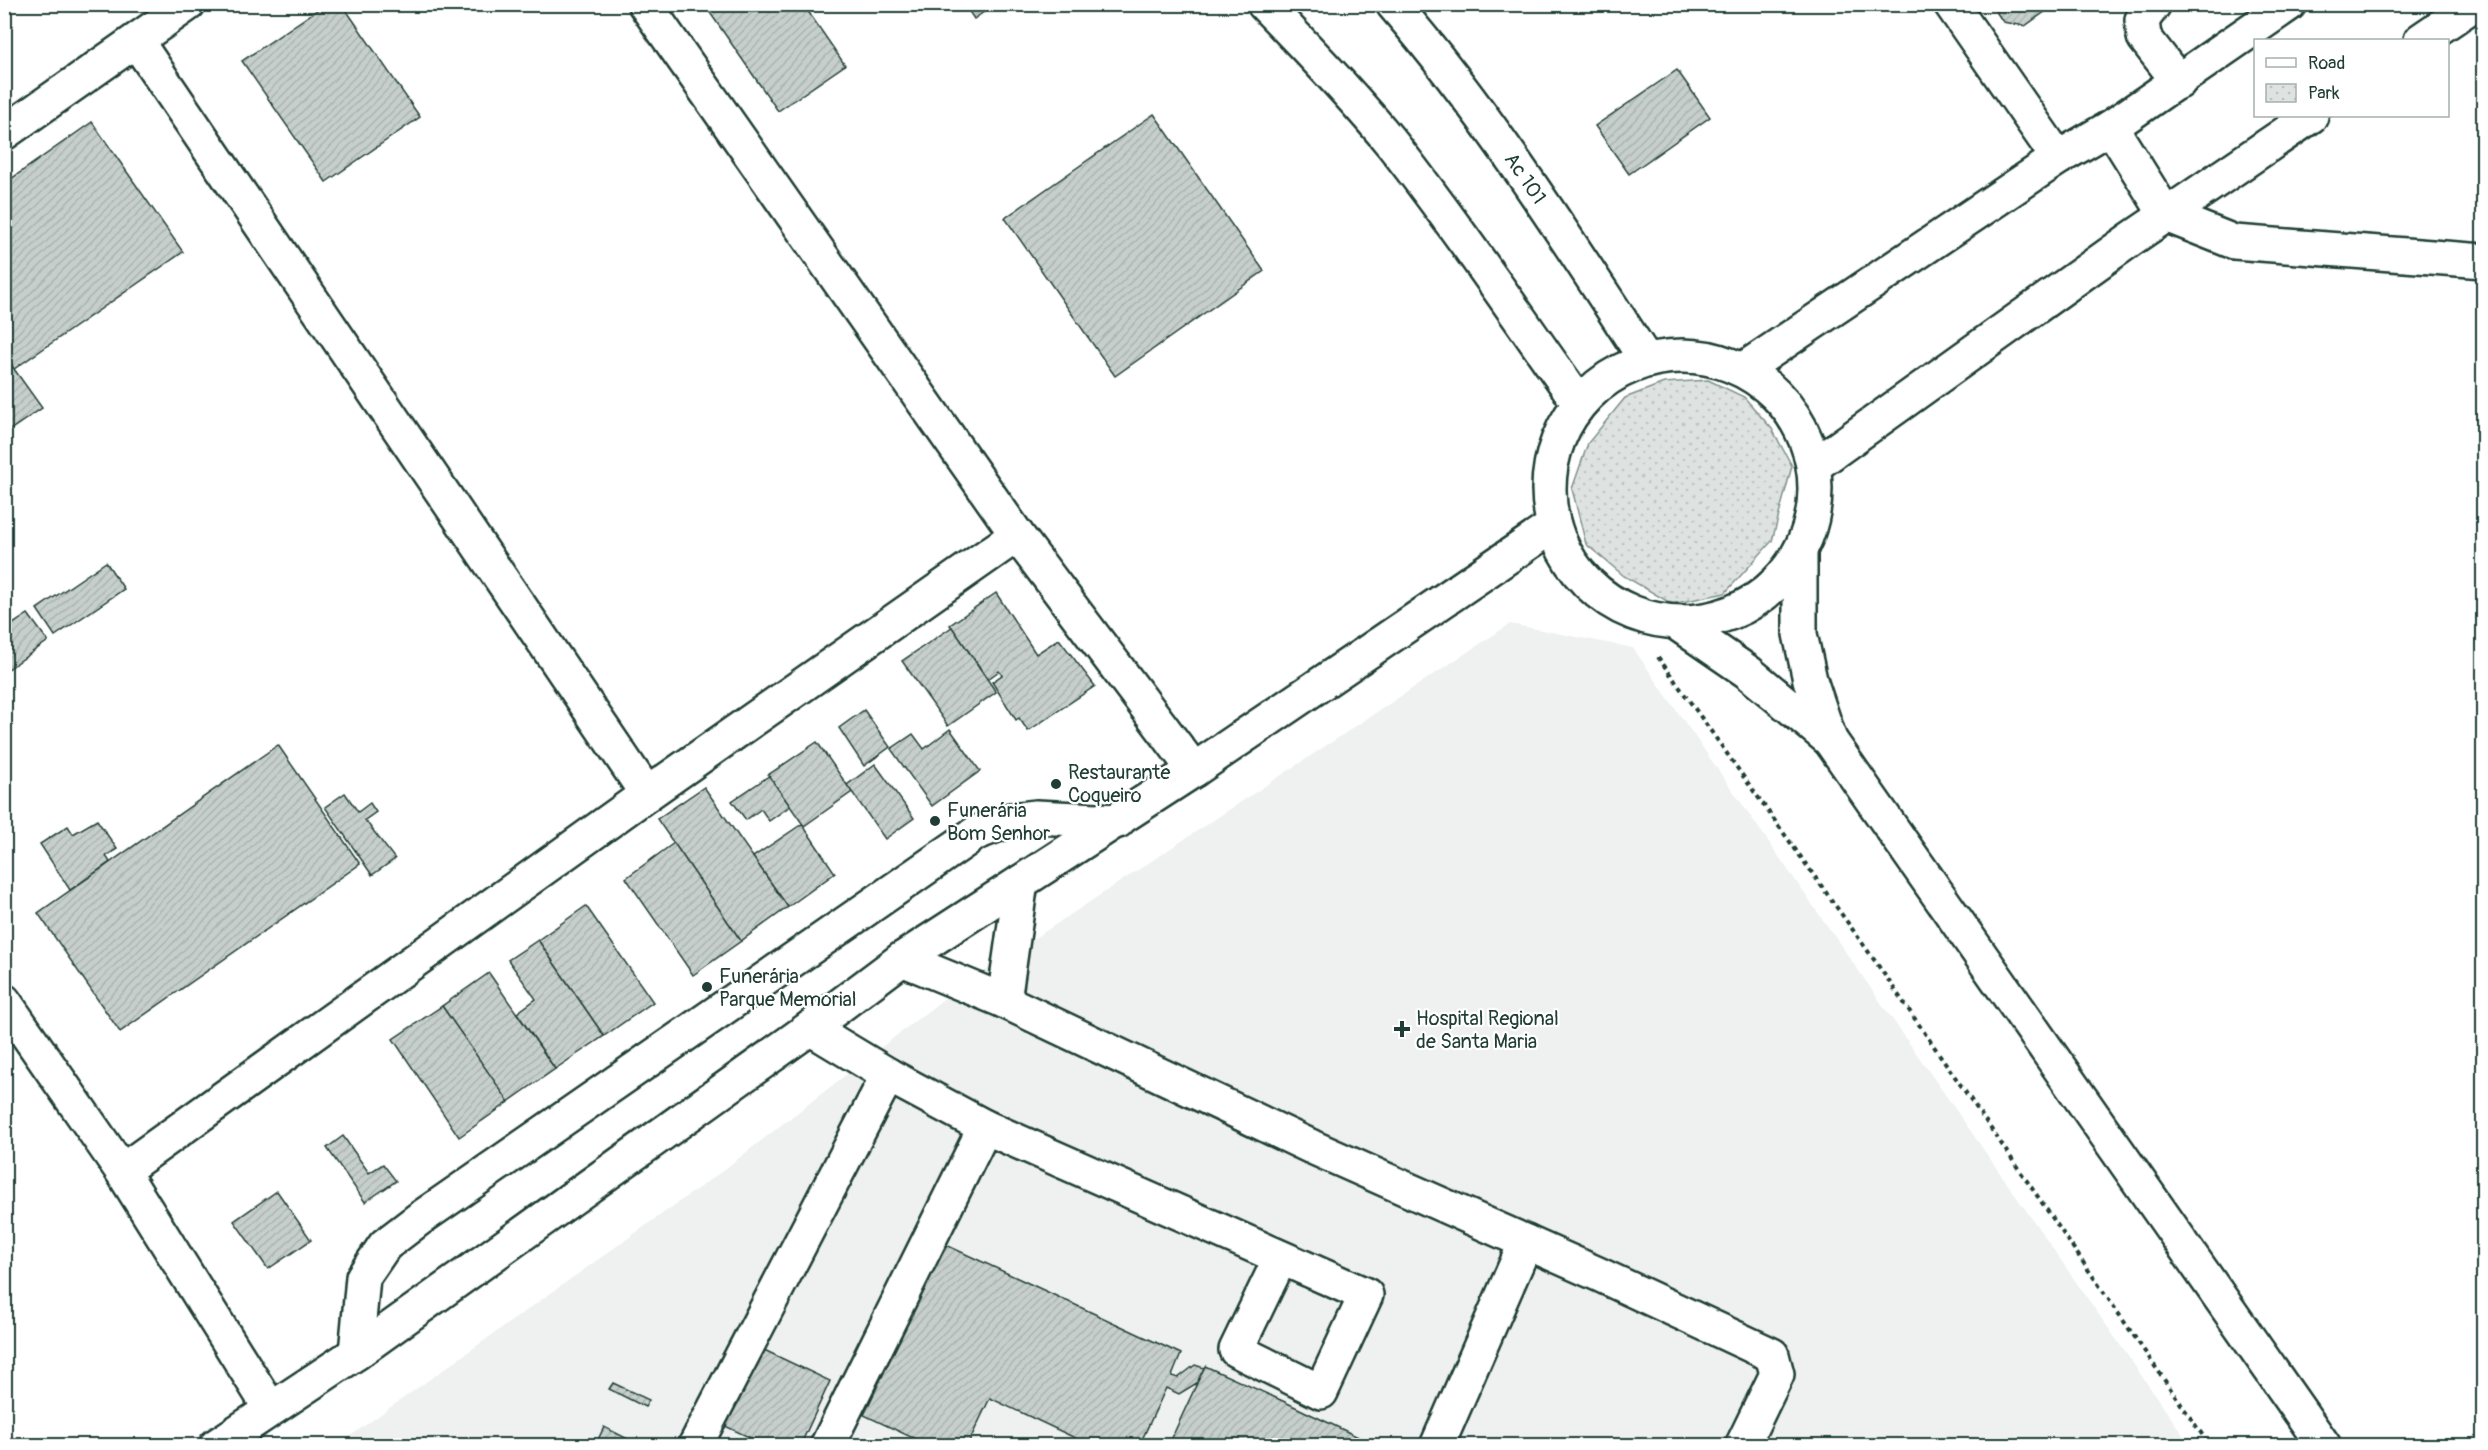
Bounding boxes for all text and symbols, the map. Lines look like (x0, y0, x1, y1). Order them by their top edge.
legend (2254, 39, 2449, 117)
text: Road (2308, 52, 2345, 75)
text: Park (2308, 82, 2340, 105)
street label: Ac 101 (1499, 148, 1552, 209)
place label: Restaurante Coqueiro (1068, 760, 1170, 808)
marker: Restaurante Coqueiro (1049, 777, 1063, 791)
place label: Funerária Bom Senhor (947, 798, 1050, 846)
marker: Funerária Bom Senhor (928, 814, 942, 828)
place label: Funerária Parque Memorial (719, 964, 857, 1012)
marker: Funerária Parque Memorial (700, 980, 714, 994)
place label: Hospital Regional de Santa Maria (1416, 1006, 1559, 1054)
marker: Hospital Regional de Santa Maria (1393, 1020, 1411, 1038)

